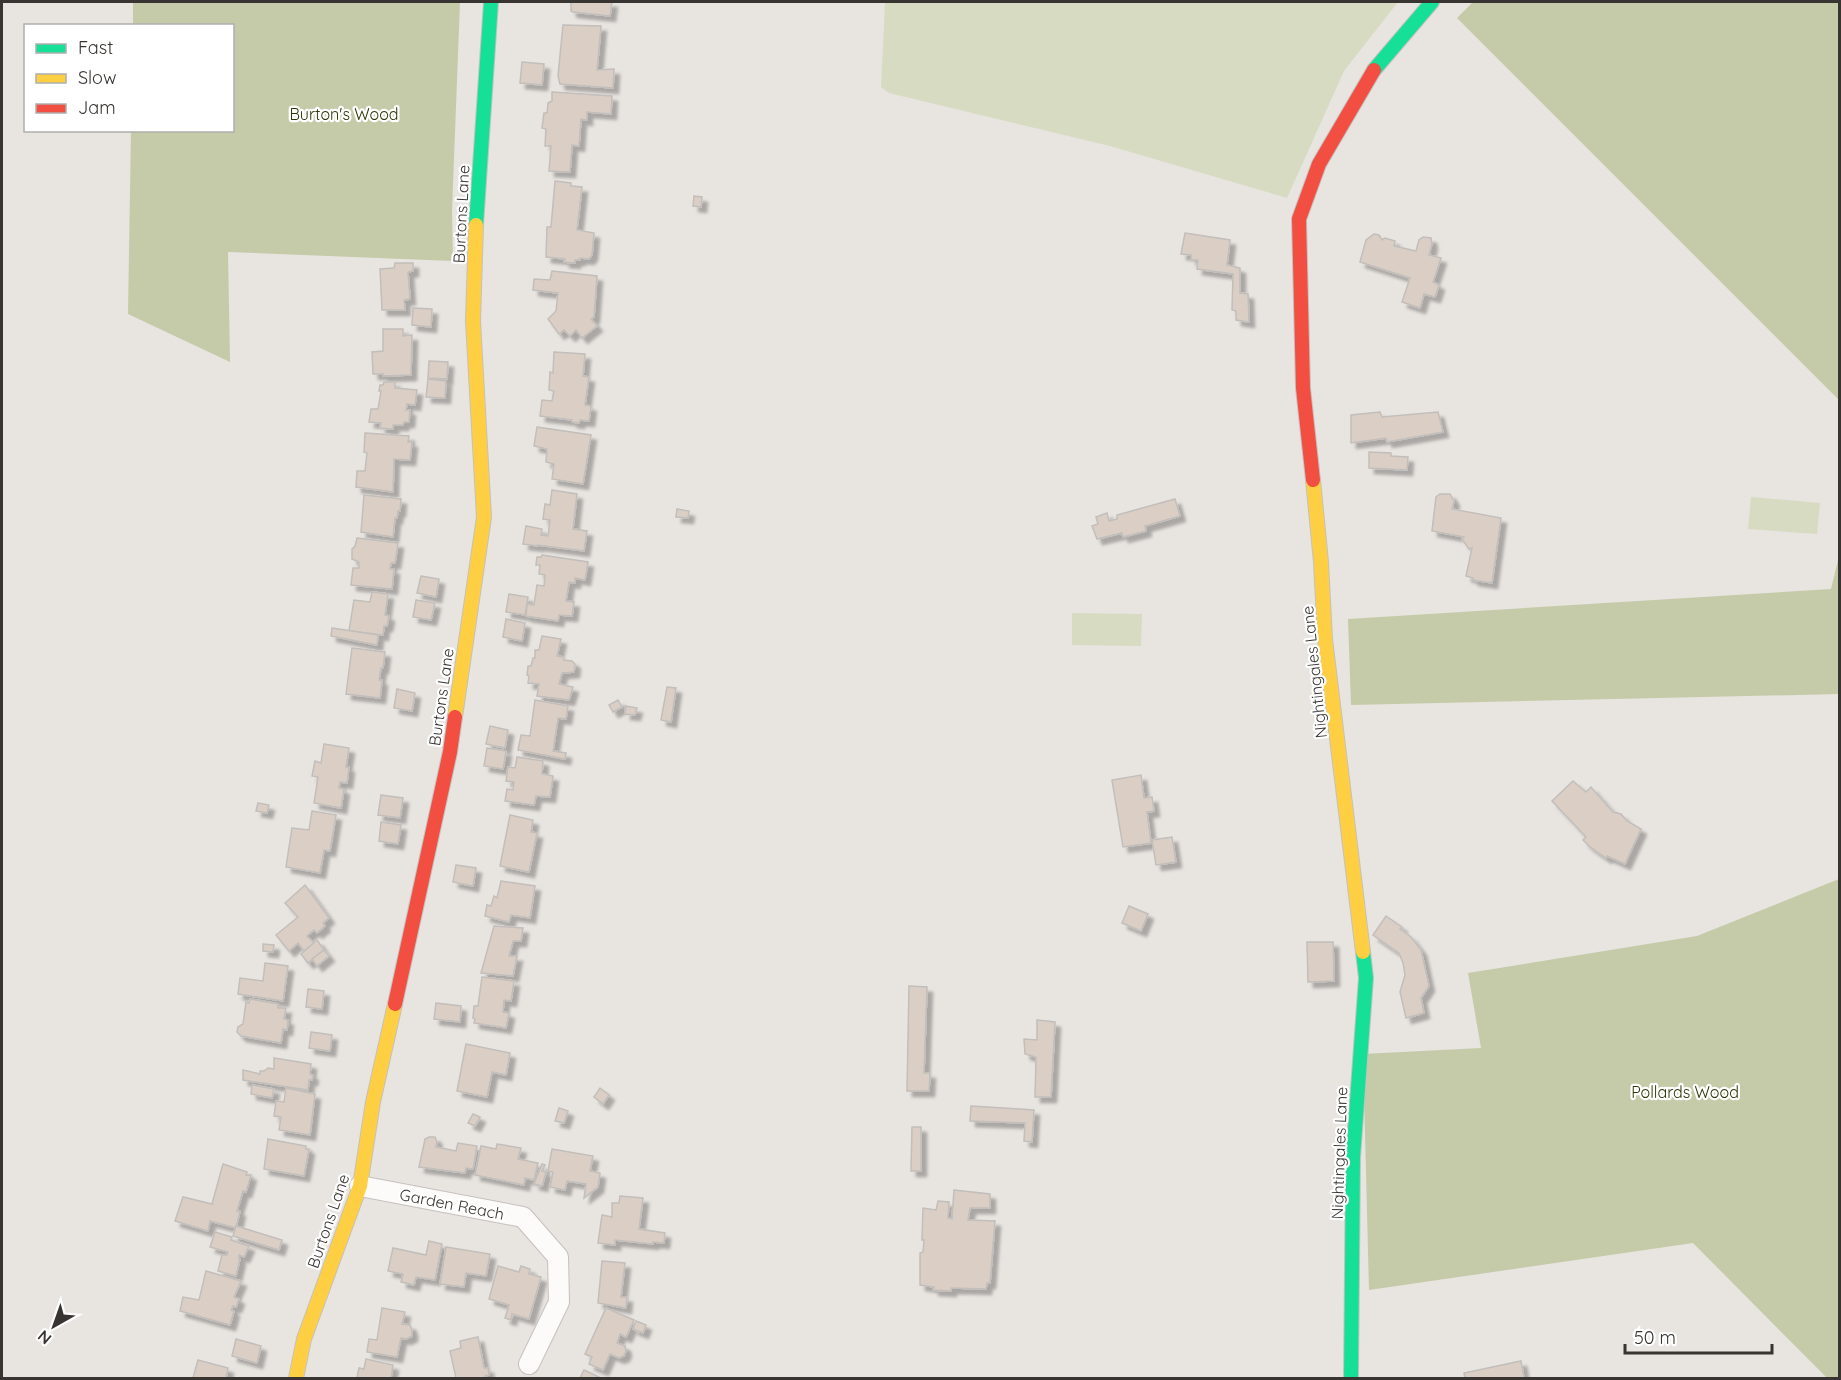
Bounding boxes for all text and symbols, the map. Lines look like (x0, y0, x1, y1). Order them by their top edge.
legend (24, 24, 234, 132)
text: Fast (78, 36, 113, 59)
text: Slow (78, 66, 116, 89)
text: Jam (78, 96, 116, 119)
park label: Burton's Wood (289, 104, 399, 124)
street label: Burtons Lane (448, 164, 474, 264)
street label: Nightingales Lane (1297, 605, 1331, 739)
street label: Burtons Lane (424, 647, 458, 747)
park label: Pollards Wood (1631, 1082, 1739, 1102)
street label: Nightingales Lane (1327, 1086, 1351, 1220)
street label: Burtons Lane (303, 1171, 353, 1271)
street label: Garden Reach (398, 1184, 506, 1224)
north arrow (24, 1296, 84, 1356)
scale bar (1625, 1317, 1772, 1355)
text: N (33, 1326, 55, 1349)
text: 50 m (1634, 1326, 1676, 1349)

